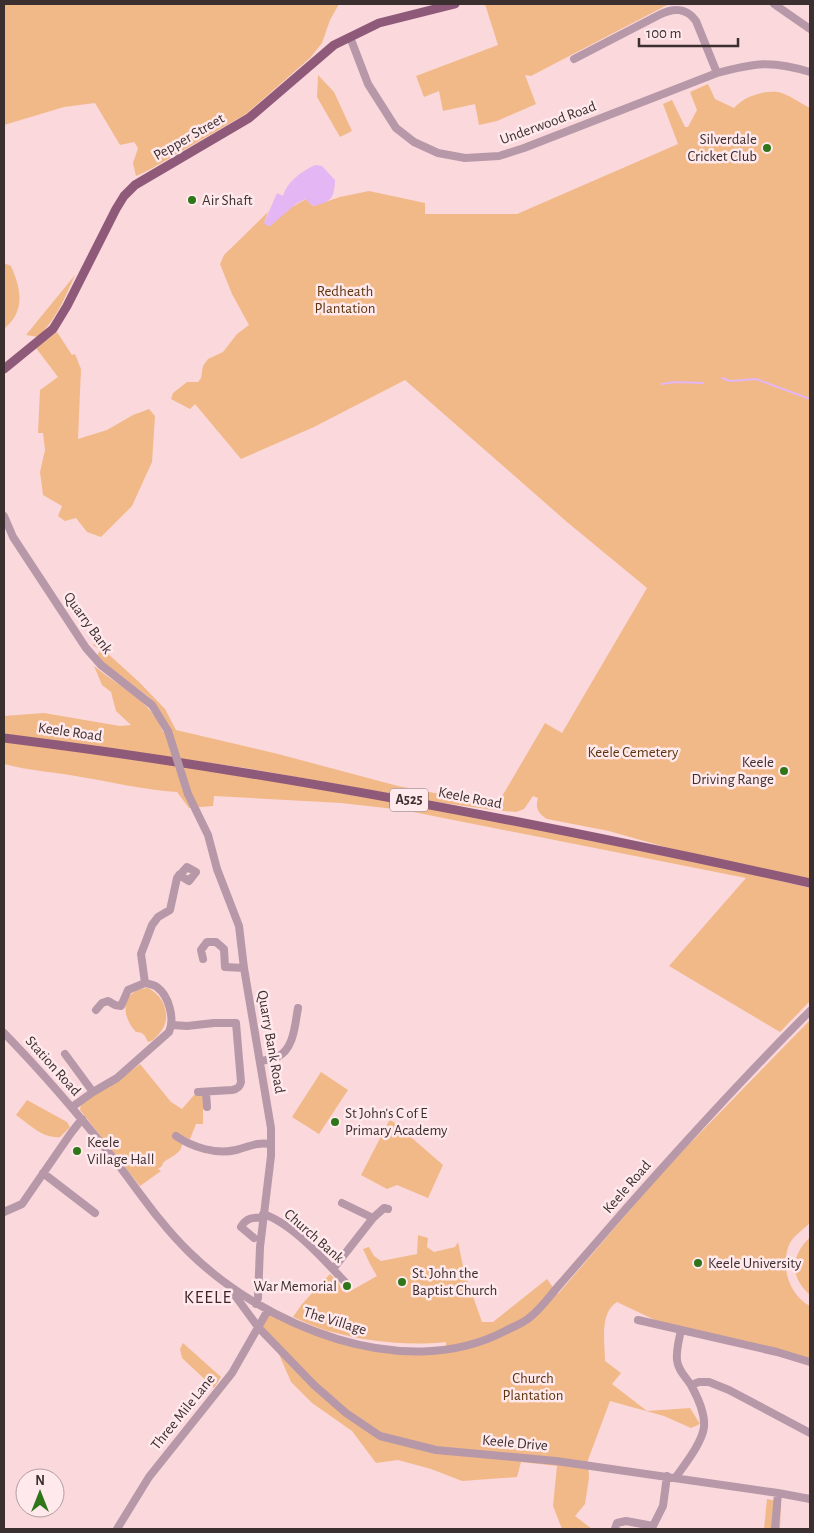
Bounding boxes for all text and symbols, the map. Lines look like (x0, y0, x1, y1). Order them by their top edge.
scale bar (639, 15, 738, 47)
text: 100 m (646, 26, 681, 41)
street label: Underwood Road (498, 99, 598, 147)
street label: Pepper Street (151, 111, 227, 163)
place label: Silverdale Cricket Club (688, 132, 757, 164)
marker: Silverdale Cricket Club (761, 142, 773, 154)
place label: Air Shaft (202, 193, 253, 208)
marker: Air Shaft (186, 194, 198, 206)
park label: Redheath Plantation (314, 284, 376, 316)
street label: Quarry Bank (61, 589, 115, 657)
street label: Keele Road (37, 720, 103, 744)
park label: Keele Cemetery (587, 745, 679, 760)
place label: Keele Driving Range (692, 755, 774, 787)
marker: Keele Driving Range (778, 765, 790, 777)
street label: Keele Road (437, 784, 503, 812)
road number: A525 (390, 788, 428, 812)
street label: Quarry Bank Road (255, 989, 287, 1095)
street label: Station Road (23, 1033, 84, 1099)
place label: St John's C of E Primary Academy (345, 1106, 448, 1138)
marker: St John's C of E Primary Academy (329, 1116, 341, 1128)
place label: Keele Village Hall (87, 1135, 154, 1167)
marker: Keele Village Hall (71, 1145, 83, 1157)
street label: Keele Road (600, 1158, 654, 1216)
street label: Church Bank (281, 1206, 347, 1266)
place label: Keele University (708, 1256, 802, 1271)
marker: Keele University (692, 1257, 704, 1269)
place label: St. John the Baptist Church (412, 1266, 497, 1298)
marker: St. John the Baptist Church (396, 1276, 408, 1288)
place label: War Memorial (254, 1279, 337, 1294)
marker: War Memorial (341, 1280, 353, 1292)
district label: KEELE (184, 1289, 232, 1307)
street label: The Village (302, 1304, 368, 1338)
street label: Three Mile Lane (148, 1371, 218, 1453)
park label: Church Plantation (502, 1371, 564, 1403)
street label: Keele Drive (481, 1433, 549, 1453)
north arrow (15, 1468, 65, 1518)
text: N (35, 1474, 45, 1488)

